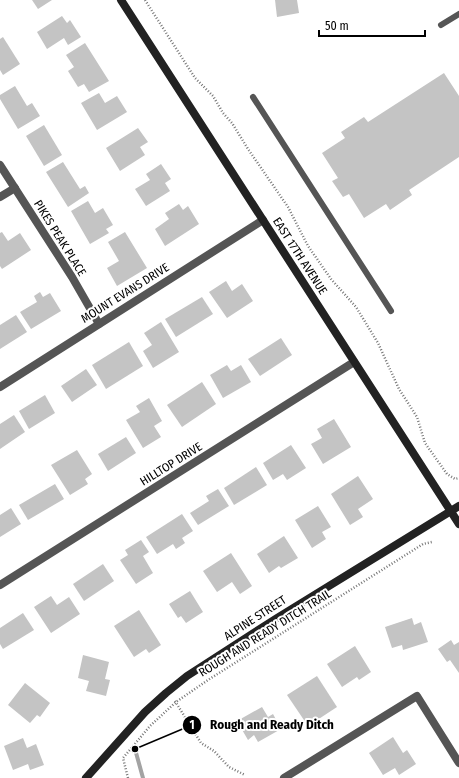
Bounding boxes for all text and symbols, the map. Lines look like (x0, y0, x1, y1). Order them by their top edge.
scale bar (319, 12, 425, 38)
text: 50 m (325, 19, 349, 33)
street label: PIKES PEAK PLACE (31, 197, 89, 279)
street label: EAST 17TH AVENUE (270, 215, 330, 297)
street label: MOUNT EVANS DRIVE (78, 260, 172, 326)
street label: HILLTOP DRIVE (138, 439, 205, 489)
street label: ROUGH AND READY DITCH TRAIL (196, 586, 334, 680)
street label: ALPINE STREET (221, 592, 289, 643)
callout: Rough and Ready Ditch (182, 712, 342, 737)
text: Rough and Ready Ditch (210, 717, 334, 732)
text: 1 (189, 718, 195, 732)

